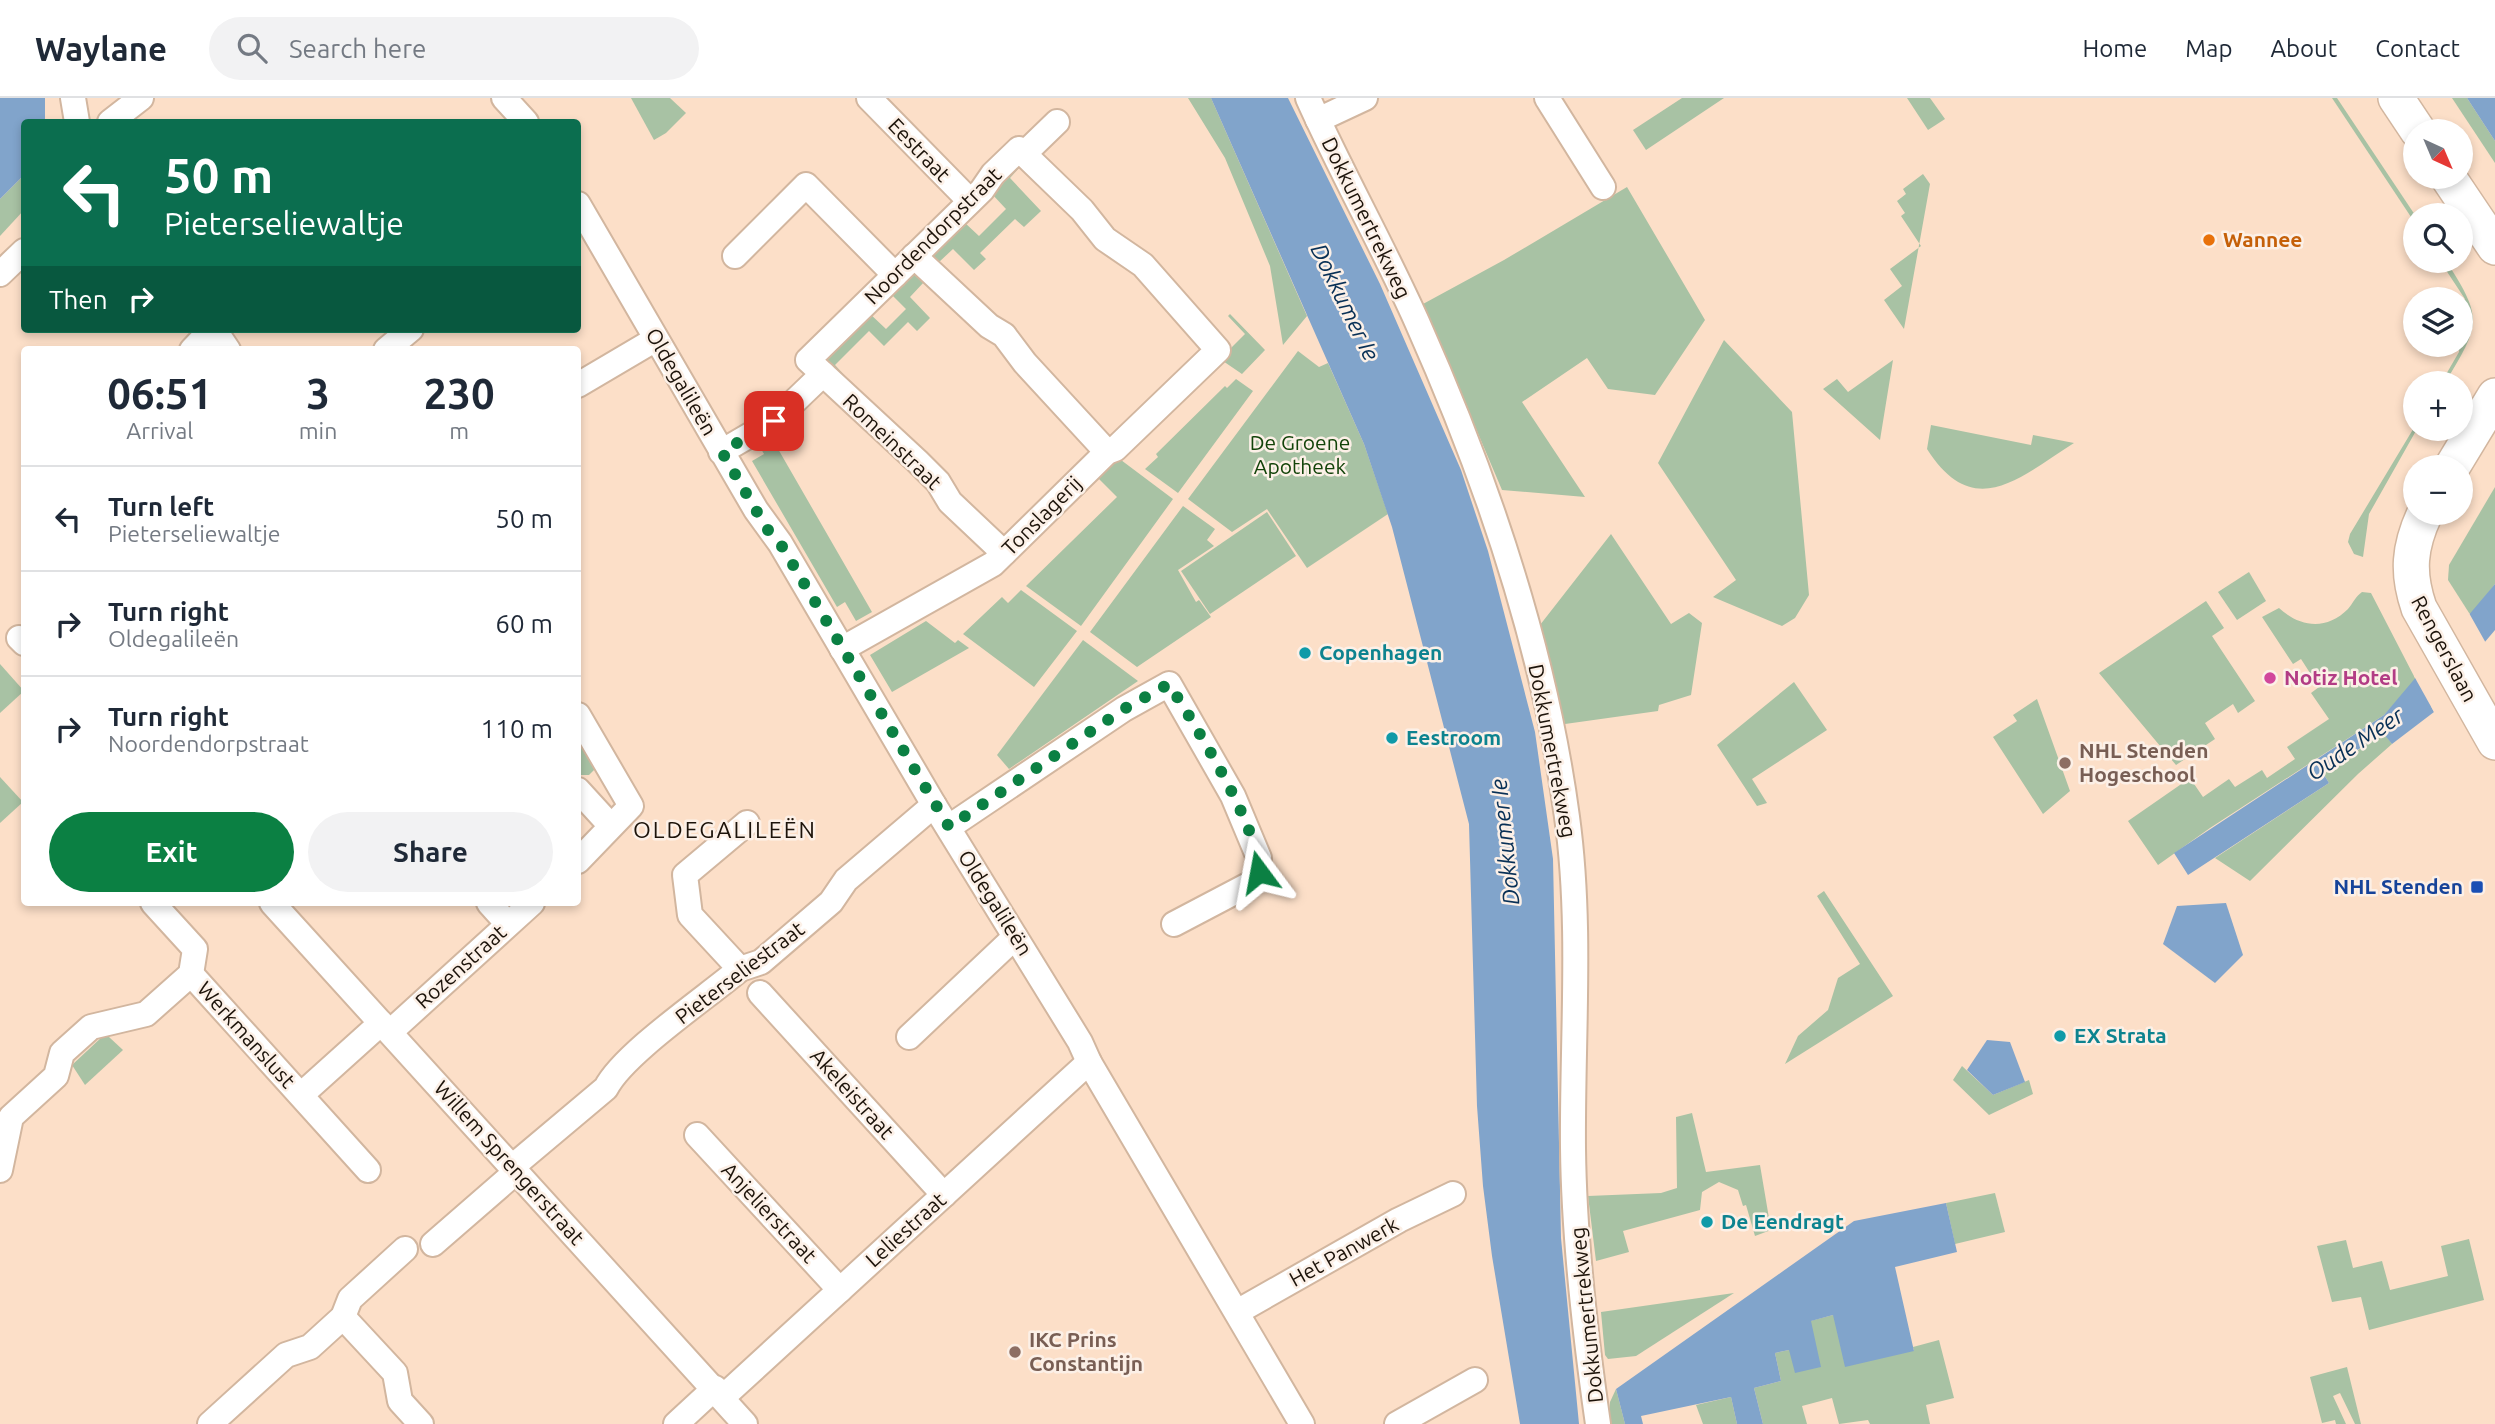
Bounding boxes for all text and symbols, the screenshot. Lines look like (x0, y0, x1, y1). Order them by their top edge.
search box (209, 17, 699, 80)
icon: search (233, 29, 271, 67)
text: Waylane (35, 30, 167, 67)
text: Search here (289, 34, 426, 63)
text: Home (2082, 35, 2147, 62)
text: Map (2185, 35, 2232, 62)
text: About (2270, 35, 2337, 62)
text: Contact (2375, 35, 2460, 62)
street label: Eestraat (884, 113, 956, 186)
north arrow (2403, 119, 2473, 189)
map controls (2403, 119, 2473, 525)
street label: Dokkumertrekweg (1317, 133, 1416, 302)
icon: left (49, 147, 140, 238)
text: 50 m (164, 147, 273, 202)
street label: Noordendorpstraat (859, 162, 1006, 309)
button: search (2403, 203, 2473, 273)
text: Pieterseliewaltje (164, 205, 404, 241)
place label: Wannee (2223, 227, 2302, 251)
marker: Wannee (2201, 232, 2217, 248)
water label: Dokkumer Ie (1306, 239, 1385, 365)
icon: right (122, 280, 160, 318)
text: Then (49, 285, 108, 314)
button: layers (2403, 287, 2473, 357)
street label: Oldegalileën (642, 324, 722, 439)
text: 06:51 (107, 370, 212, 417)
text: 3 (306, 370, 330, 417)
text: 230 (424, 370, 495, 417)
button: + (2403, 371, 2473, 441)
street label: Romeinstraat (839, 388, 947, 494)
pin (744, 391, 804, 451)
icon: arrive (755, 402, 793, 440)
text: Arrival (126, 418, 193, 443)
text: min (299, 418, 337, 443)
text: m (449, 418, 469, 443)
park label: De Groene Apotheek (1250, 430, 1350, 478)
button: − (2403, 455, 2473, 525)
street label: Tonslagerij (997, 471, 1086, 560)
text: Turn left (108, 492, 214, 521)
icon: left (49, 500, 87, 538)
text: 50 m (495, 504, 553, 533)
text: Pieterseliewaltje (108, 521, 280, 546)
street label: Rengerslaan (2407, 591, 2483, 706)
text: Turn right (108, 597, 229, 626)
icon: right (49, 605, 87, 643)
text: 60 m (495, 609, 553, 638)
text: Oldegalileën (108, 626, 239, 651)
place label: Copenhagen (1319, 640, 1442, 664)
marker: Copenhagen (1297, 645, 1313, 661)
street label: Dokkumertrekweg (1524, 662, 1582, 840)
place label: Notiz Hotel (2284, 665, 2398, 689)
marker: Notiz Hotel (2262, 670, 2278, 686)
water label: Oude Meer (2302, 701, 2409, 785)
text: Turn right (108, 702, 229, 731)
icon: right (49, 710, 87, 748)
text: 110 m (481, 714, 553, 743)
place label: Eestroom (1406, 725, 1501, 749)
marker: Eestroom (1384, 730, 1400, 746)
text: Noordendorpstraat (108, 731, 309, 756)
place label: NHL Stenden Hogeschool (2079, 738, 2208, 786)
marker: NHL Stenden Hogeschool (2057, 755, 2073, 771)
water label: Dokkumer Ie (1485, 777, 1524, 906)
button: Exit (49, 812, 294, 892)
button: Share (308, 812, 553, 892)
district label: OLDEGALILEËN (633, 817, 817, 842)
position arrow (1222, 835, 1296, 909)
street label: Oldegalileën (954, 845, 1038, 960)
place label: NHL Stenden (2334, 874, 2463, 898)
marker: NHL Stenden (2469, 879, 2485, 895)
street label: Pieterseliestraat (670, 916, 809, 1028)
street label: Rozenstraat (410, 919, 510, 1013)
street label: Werkmanslust (193, 976, 301, 1092)
place label: EX Strata (2074, 1023, 2167, 1047)
marker: EX Strata (2052, 1028, 2068, 1044)
street label: Akeleistraat (806, 1043, 899, 1143)
street label: Willem Sprengerstraat (430, 1076, 590, 1249)
street label: Anjelierstraat (717, 1157, 822, 1267)
street label: Leliestraat (860, 1187, 950, 1272)
place label: De Eendragt (1721, 1209, 1844, 1233)
street label: Het Panwerk (1285, 1211, 1403, 1291)
marker: De Eendragt (1699, 1214, 1715, 1230)
street label: Dokkumertrekweg (1565, 1226, 1607, 1404)
place label: IKC Prins Constantijn (1029, 1327, 1143, 1375)
marker: IKC Prins Constantijn (1007, 1344, 1023, 1360)

